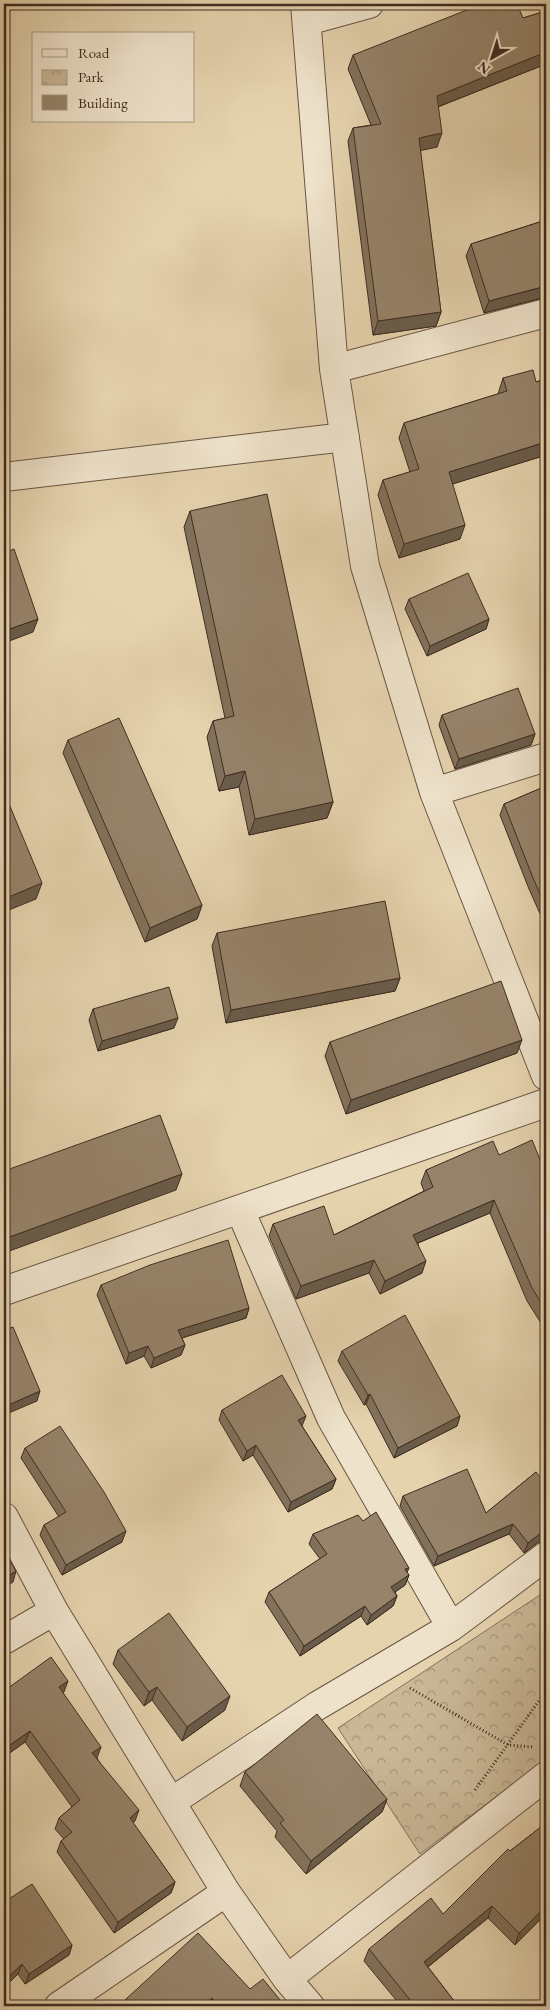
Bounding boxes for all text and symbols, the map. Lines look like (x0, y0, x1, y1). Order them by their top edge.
legend (32, 32, 195, 122)
north arrow (468, 32, 518, 82)
text: Road (78, 43, 110, 62)
text: N (473, 57, 494, 79)
text: Park (78, 67, 105, 86)
text: Building (78, 93, 128, 112)

